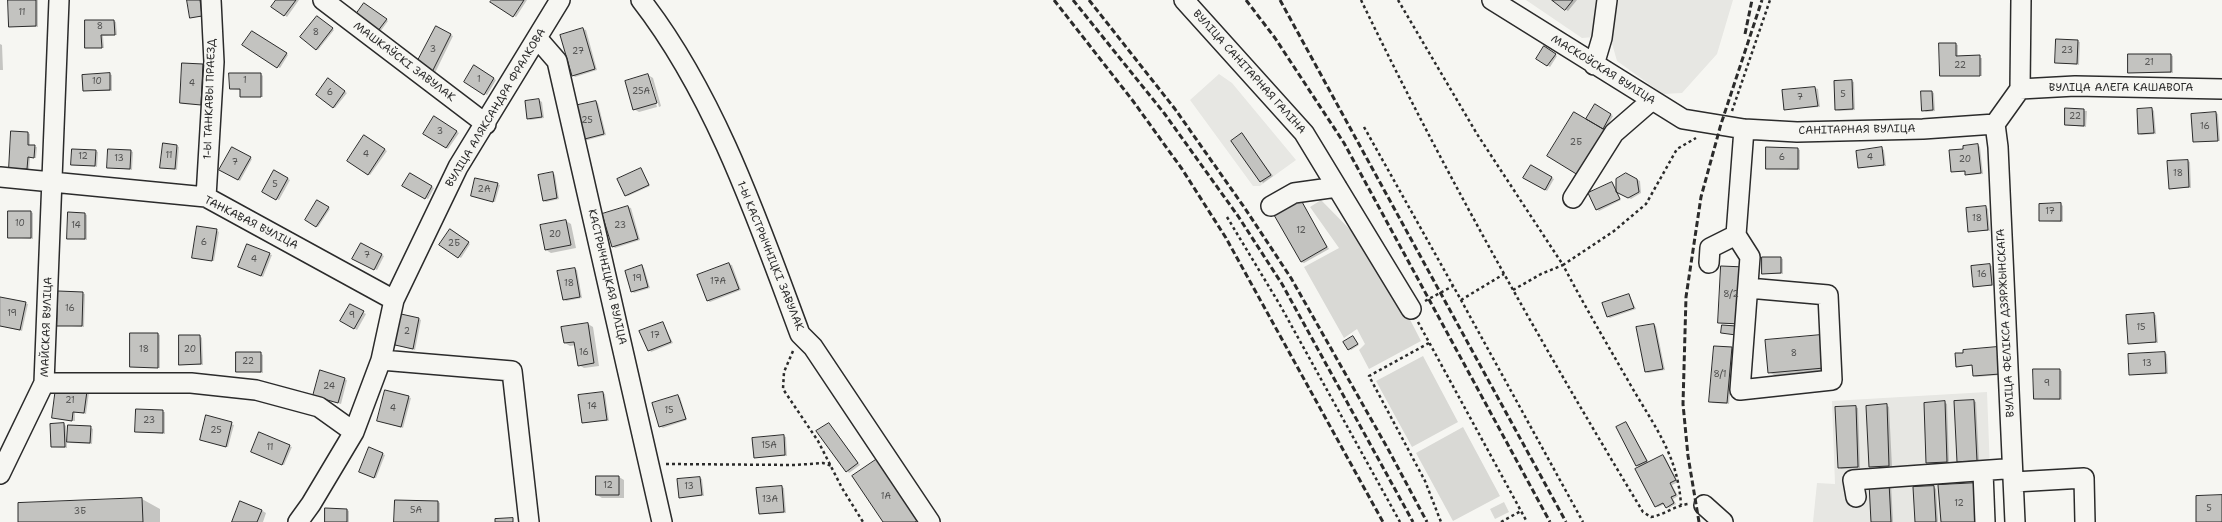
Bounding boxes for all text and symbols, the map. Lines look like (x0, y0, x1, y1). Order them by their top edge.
street label: ВУЛІЦА САНІТАРНАЯ ГАЛІНА (1190, 7, 1308, 137)
house number: 11 (18, 8, 26, 18)
street label: МАШКАЎСКІ ЗАВУЛАК (350, 19, 458, 105)
house number: 8 (97, 22, 103, 32)
street label: ВУЛІЦА АЛЯКСАНДРА ФРАЛКОВА (443, 26, 549, 190)
house number: 8 (313, 28, 319, 38)
street label: МАСКОЎСКАЯ ВУЛІЦА (1548, 32, 1658, 108)
street label: 1-Ы ТАНКАВЫ ПРАЕЗД (201, 38, 219, 160)
house number: 3 (430, 45, 436, 55)
house number: 23 (2061, 46, 2073, 56)
house number: 27 (572, 47, 584, 57)
house number: 21 (2144, 58, 2154, 68)
house number: 22 (1954, 61, 1966, 71)
house number: 1 (477, 75, 481, 85)
house number: 1 (243, 76, 247, 86)
house number: 10 (92, 77, 102, 87)
house number: 4 (189, 79, 195, 89)
street label: ВУЛІЦА АЛЕГА КАШАВОГА (2049, 81, 2193, 95)
house number: 25А (632, 87, 650, 97)
house number: 6 (327, 88, 333, 98)
house number: 5 (1840, 90, 1846, 100)
house number: 7 (1797, 93, 1803, 103)
house number: 22 (2069, 112, 2081, 122)
house number: 25 (581, 116, 593, 126)
street label: САНІТАРНАЯ ВУЛІЦА (1798, 122, 1916, 138)
house number: 16 (2200, 122, 2210, 132)
house number: 3 (437, 127, 443, 137)
house number: 2Б (1570, 138, 1582, 148)
house number: 4 (363, 150, 369, 160)
house number: 11 (165, 151, 173, 161)
house number: 12 (78, 152, 88, 162)
house number: 6 (1779, 153, 1785, 163)
house number: 4 (1867, 153, 1873, 163)
house number: 13 (114, 154, 124, 164)
house number: 20 (1959, 155, 1971, 165)
house number: 7 (232, 158, 238, 168)
house number: 18 (2173, 169, 2183, 179)
street label: 1-Ы КАСТРЫЧНІЦКІ ЗАВУЛАК (734, 179, 806, 333)
house number: 5 (272, 180, 278, 190)
house number: 2А (478, 185, 490, 195)
street label: ТАНКАВАЯ ВУЛІЦА (202, 194, 300, 252)
house number: 17 (2045, 207, 2055, 217)
street label: КАСТРЫЧНІЦКАЯ ВУЛІЦА (585, 208, 629, 346)
house number: 18 (1972, 214, 1982, 224)
house number: 10 (15, 219, 25, 229)
house number: 14 (71, 221, 81, 231)
house number: 23 (614, 221, 626, 231)
house number: 12 (1296, 226, 1306, 236)
street label: ВУЛІЦА ФЕЛІКСА ДЗЯРЖЫНСКАГА (1994, 228, 2018, 418)
house number: 20 (549, 230, 561, 240)
house number: 6 (201, 238, 207, 248)
house number: 2Б (448, 239, 460, 249)
house number: 7 (364, 251, 370, 261)
house number: 4 (251, 255, 257, 265)
house number: 16 (1977, 270, 1987, 280)
house number: 19 (632, 274, 642, 284)
street label: МАЙСКАЯ ВУЛІЦА (39, 277, 55, 377)
house number: 17А (710, 277, 726, 287)
house number: 18 (564, 279, 574, 289)
house number: 8/2 (1723, 290, 1739, 300)
house number: 16 (65, 304, 75, 314)
house number: 19 (7, 309, 17, 319)
house number: 9 (349, 311, 355, 321)
house number: 15 (2136, 323, 2146, 333)
house number: 2 (404, 327, 410, 337)
house number: 17 (650, 331, 660, 341)
house number: 18 (139, 345, 149, 355)
house number: 20 (184, 345, 196, 355)
house number: 16 (579, 348, 589, 358)
house number: 8 (1791, 349, 1797, 359)
house number: 22 (242, 357, 254, 367)
house number: 13 (2142, 359, 2152, 369)
house number: 8/1 (1714, 370, 1726, 380)
house number: 9 (2044, 379, 2050, 389)
house number: 24 (323, 382, 335, 392)
house number: 21 (65, 396, 75, 406)
house number: 14 (587, 402, 597, 412)
house number: 4 (390, 404, 396, 414)
house number: 15 (664, 406, 674, 416)
house number: 23 (143, 416, 155, 426)
house number: 25 (210, 426, 222, 436)
house number: 15А (761, 441, 777, 451)
house number: 11 (266, 443, 274, 453)
house number: 12 (603, 481, 613, 491)
house number: 13 (684, 482, 694, 492)
house number: 1А (881, 492, 891, 502)
house number: 13А (762, 495, 778, 505)
house number: 12 (1954, 499, 1964, 509)
house number: 5 (2206, 504, 2212, 514)
house number: 5А (410, 506, 422, 516)
house number: 3Б (74, 507, 86, 517)

